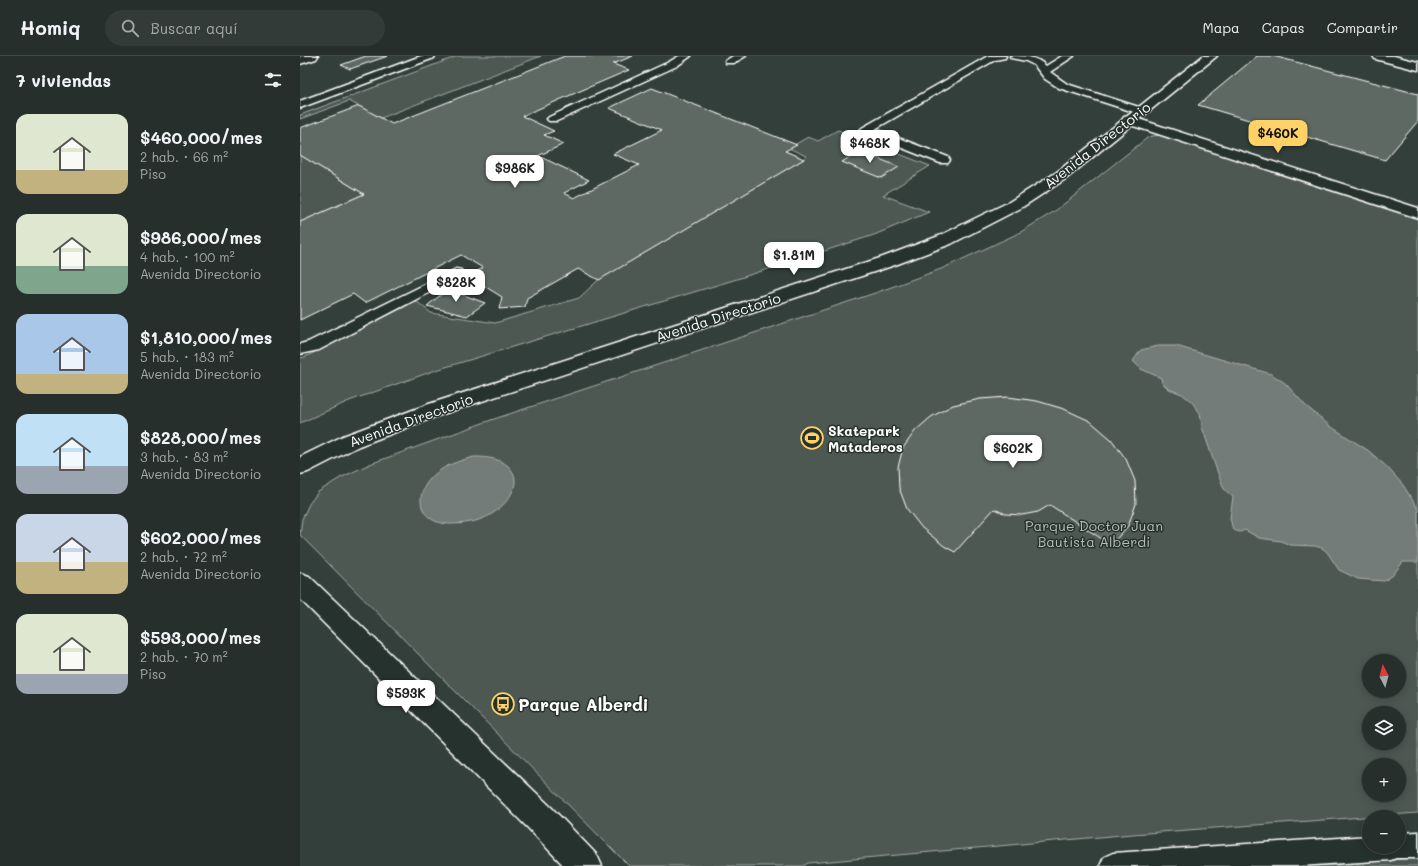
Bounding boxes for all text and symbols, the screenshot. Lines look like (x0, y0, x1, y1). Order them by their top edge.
search box (105, 10, 385, 46)
text: Homiq (20, 15, 81, 40)
icon: search (119, 17, 141, 39)
text: Buscar aquí (151, 18, 238, 38)
text: Mapa (1203, 18, 1240, 37)
text: Capas (1262, 18, 1305, 37)
text: Compartir (1327, 18, 1398, 37)
text: 7 viviendas (16, 69, 111, 91)
icon: filters (262, 69, 284, 91)
street label: Avenida Directorio (1040, 97, 1154, 193)
pin: $460K (1250, 120, 1306, 154)
text: $460K (1257, 124, 1299, 141)
text: $460,000/mes (140, 126, 263, 148)
icon: home (48, 130, 96, 178)
pin: $468K (842, 130, 898, 164)
text: $468K (850, 134, 890, 151)
text: 2 hab. · 66 m² (140, 148, 228, 165)
pin: $986K (487, 155, 543, 189)
text: $986K (495, 159, 535, 176)
text: Piso (140, 165, 166, 182)
text: $986,000/mes (140, 226, 262, 248)
icon: home (48, 230, 96, 278)
pin: $1.81M (761, 242, 827, 276)
text: $1.81M (773, 246, 815, 263)
text: 4 hab. · 100 m² (140, 248, 235, 265)
text: Avenida Directorio (140, 265, 261, 282)
pin: $828K (428, 269, 484, 303)
text: $828K (436, 273, 476, 290)
street label: Avenida Directorio (653, 288, 783, 346)
text: $1,810,000/mes (140, 326, 272, 348)
icon: home (48, 330, 96, 378)
text: 5 hab. · 183 m² (140, 348, 234, 365)
text: Avenida Directorio (140, 365, 261, 382)
street label: Avenida Directorio (346, 389, 476, 451)
place label: Skatepark Mataderos (828, 421, 903, 456)
sports icon: Skatepark Mataderos (799, 425, 825, 451)
text: $828,000/mes (140, 426, 261, 448)
icon: home (48, 430, 96, 478)
pin: $602K (985, 435, 1041, 469)
text: $602K (993, 439, 1033, 456)
text: 3 hab. · 83 m² (140, 448, 228, 465)
text: Avenida Directorio (140, 465, 261, 482)
park label: Parque Doctor Juan Bautista Alberdi (1025, 516, 1163, 551)
text: $602,000/mes (140, 526, 261, 548)
icon: home (48, 530, 96, 578)
text: 2 hab. · 72 m² (140, 548, 227, 565)
text: Avenida Directorio (140, 565, 261, 582)
text: $593,000/mes (140, 626, 261, 648)
icon: home (48, 630, 96, 678)
text: 2 hab. · 70 m² (140, 648, 228, 665)
north arrow (1362, 654, 1406, 698)
map controls (1362, 654, 1406, 854)
text: Piso (140, 665, 166, 682)
pin: $593K (378, 680, 434, 714)
text: $593K (386, 684, 426, 701)
bus stop icon: Parque Alberdi (490, 691, 516, 717)
place label: Parque Alberdi (518, 693, 649, 715)
button: layers (1362, 706, 1406, 750)
button: + (1362, 758, 1406, 802)
button: − (1362, 810, 1406, 854)

